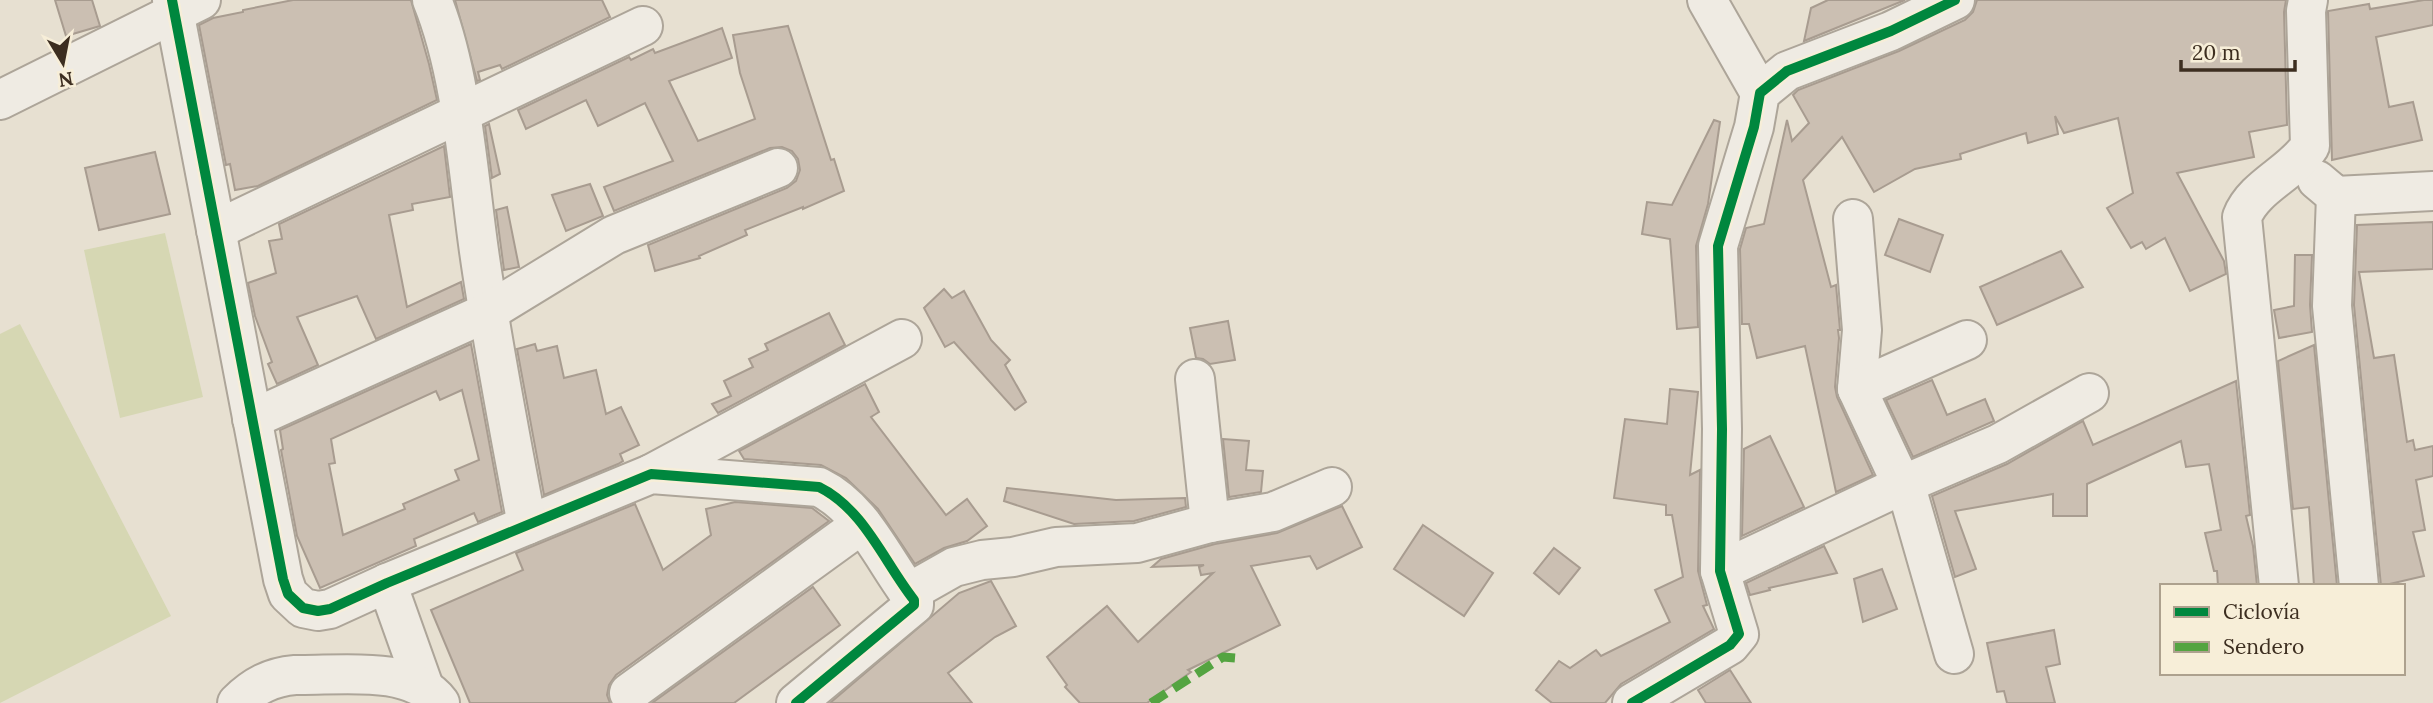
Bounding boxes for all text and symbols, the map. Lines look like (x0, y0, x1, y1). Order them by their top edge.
north arrow (28, 28, 98, 98)
scale bar (2181, 28, 2295, 72)
text: 20 m (2192, 39, 2241, 66)
text: N (56, 67, 75, 93)
legend (2160, 584, 2405, 675)
text: Ciclovía (2223, 598, 2300, 625)
text: Sendero (2223, 633, 2304, 660)

